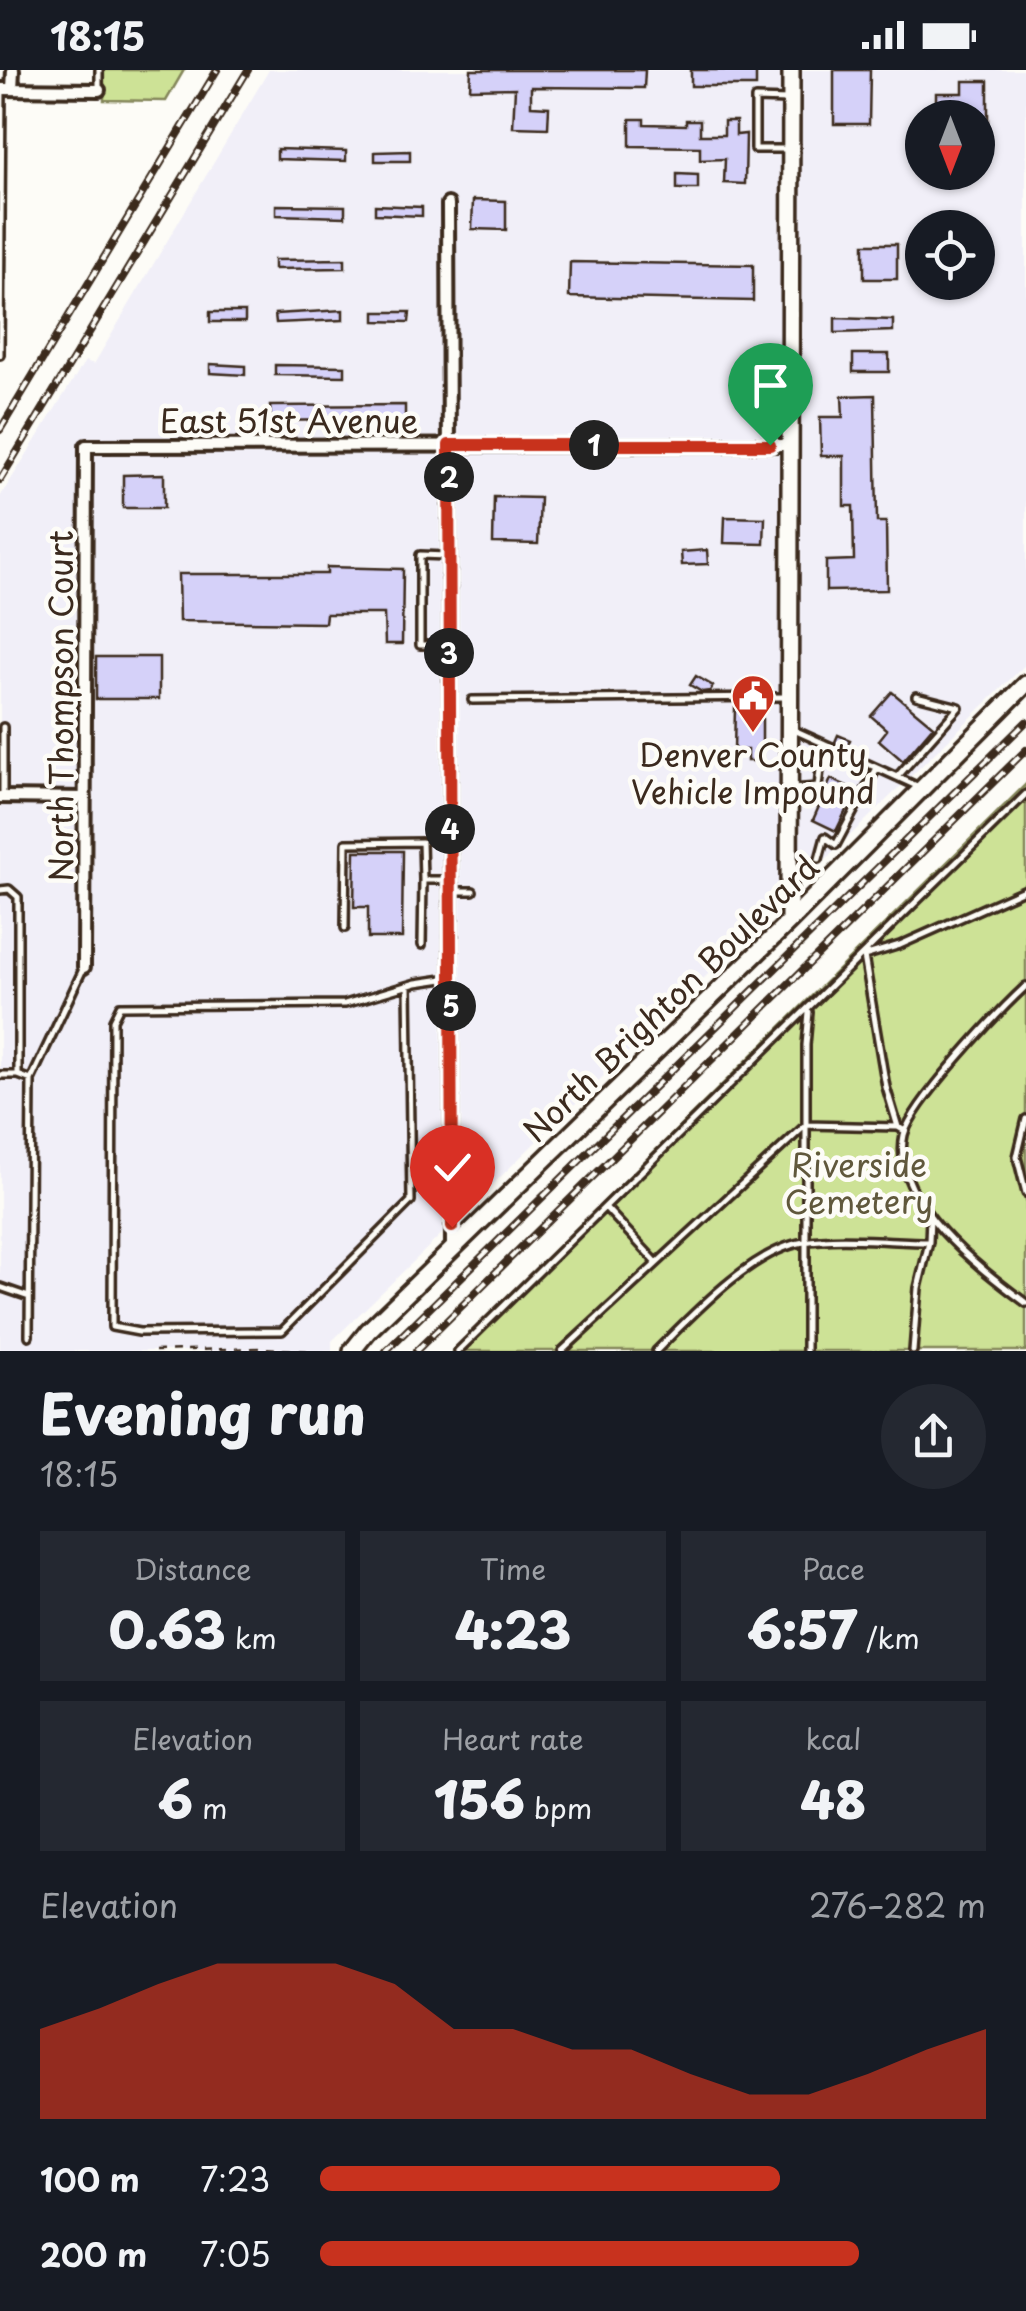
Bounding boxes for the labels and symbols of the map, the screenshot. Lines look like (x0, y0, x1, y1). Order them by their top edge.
north arrow (905, 100, 995, 190)
pin (728, 343, 813, 446)
street label: East 51st Avenue (160, 396, 418, 444)
pin: 1 (569, 420, 619, 470)
pin: 2 (424, 452, 474, 502)
street label: North Thompson Court (36, 530, 84, 882)
pin: 3 (424, 628, 474, 678)
public building icon: Denver County Vehicle Impound (730, 673, 776, 734)
place label: Denver County Vehicle Impound (631, 730, 875, 815)
pin: 4 (425, 804, 475, 854)
street label: North Brighton Boulevard (511, 844, 829, 1152)
pin: 5 (426, 981, 476, 1031)
pin (410, 1125, 495, 1228)
park label: Riverside Cemetery (784, 1140, 934, 1225)

